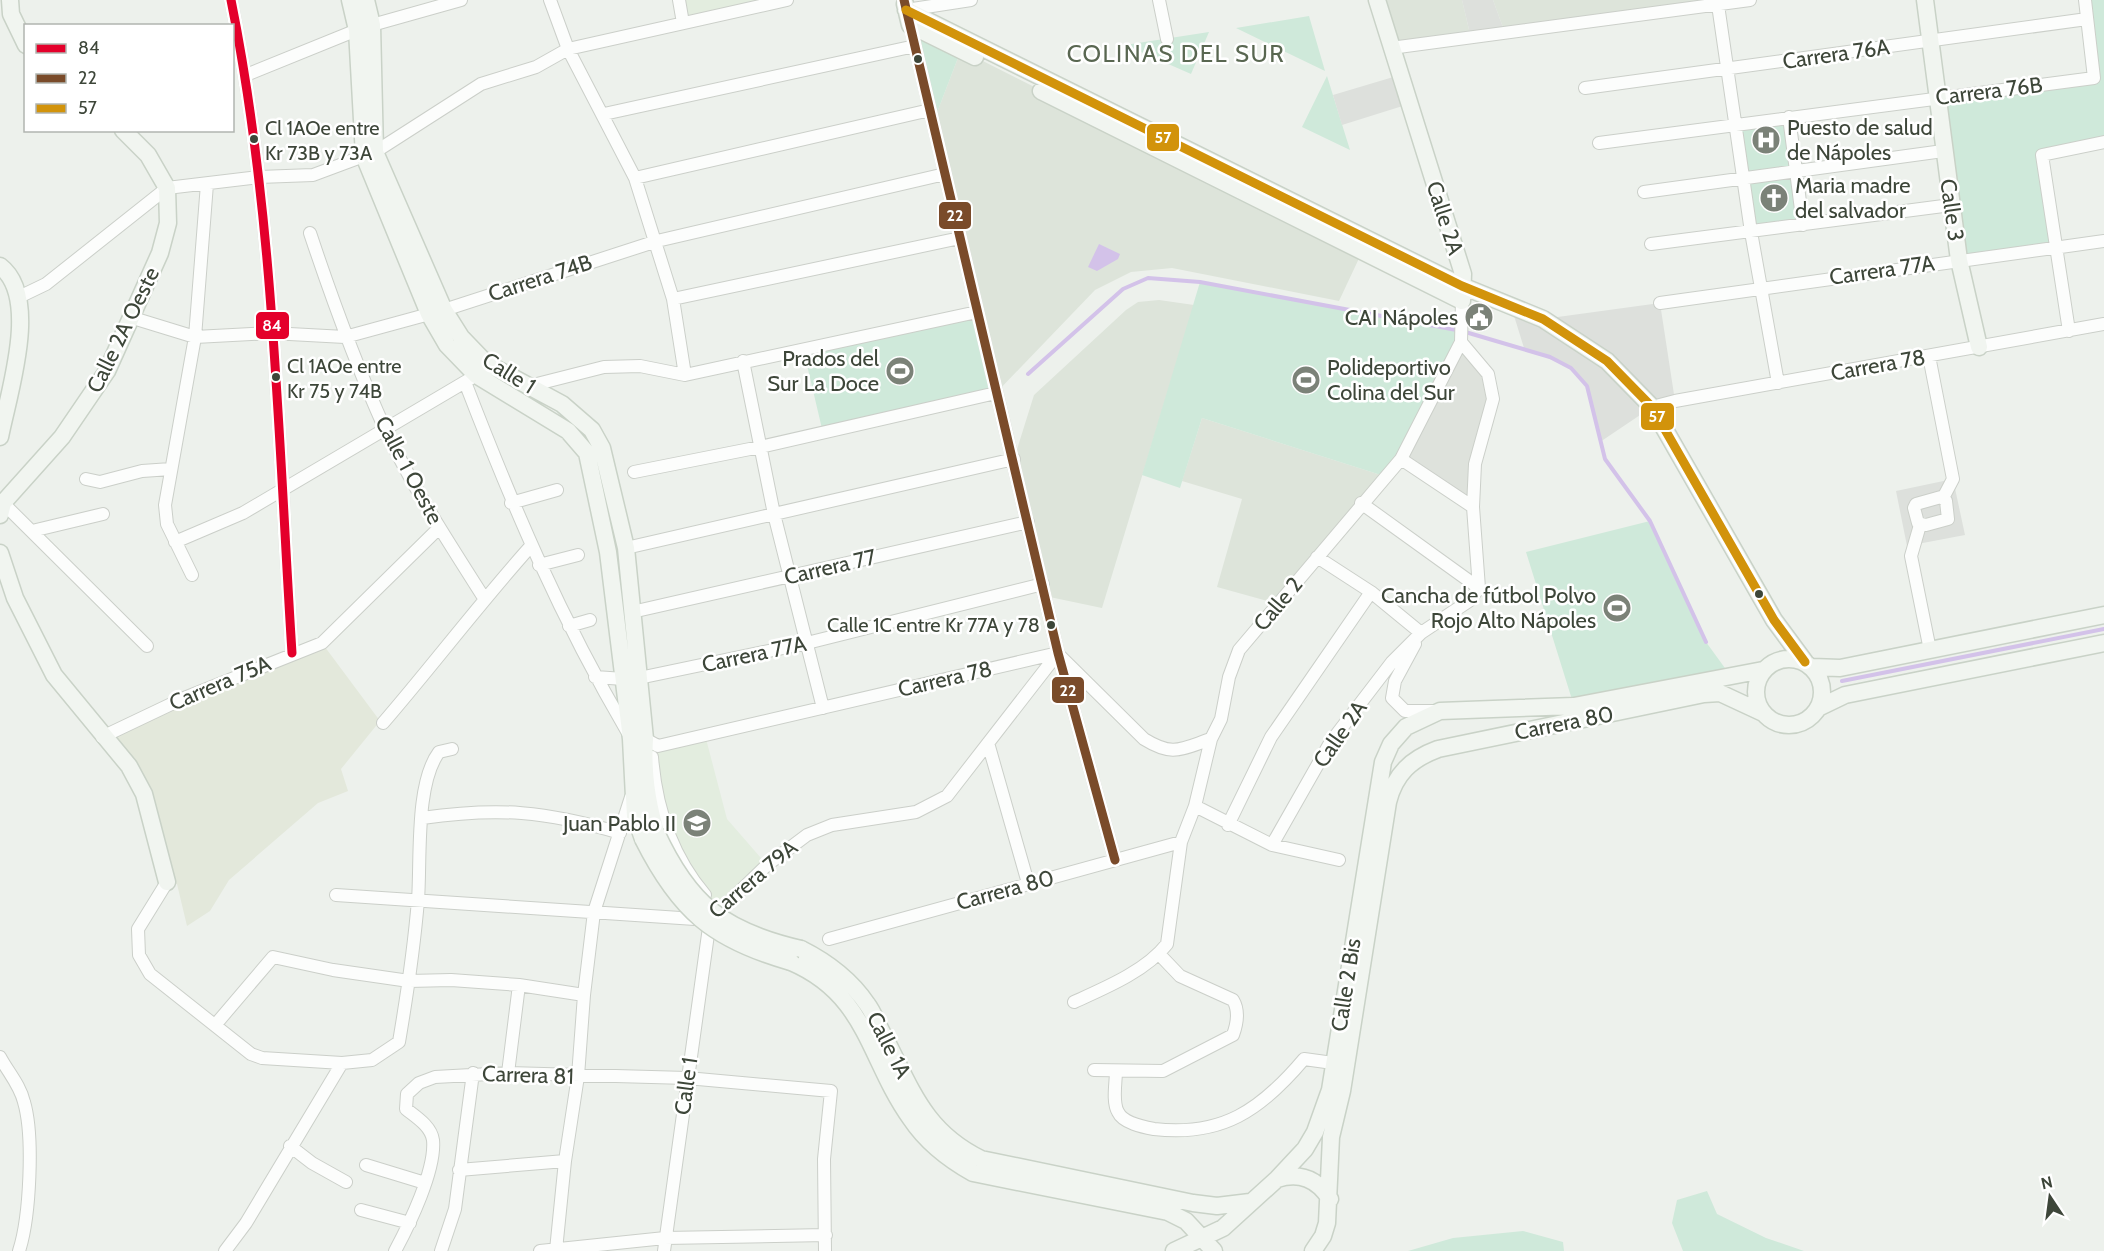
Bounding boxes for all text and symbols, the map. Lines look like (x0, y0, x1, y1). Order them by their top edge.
legend (24, 24, 234, 132)
street label: Carrera 76A (1781, 33, 1892, 75)
text: 84 (78, 37, 99, 59)
district label: COLINAS DEL SUR (1067, 39, 1285, 68)
unlabelled marker (912, 53, 924, 65)
text: 22 (78, 67, 97, 89)
street label: Carrera 76B (1934, 71, 2044, 111)
text: 57 (78, 97, 97, 119)
place label: Puesto de salud de Nápoles (1787, 114, 1933, 166)
place label: Cl 1AOe entre Kr 73B y 73A (265, 116, 379, 165)
line badge: 57 (1146, 123, 1180, 152)
hospital icon: Puesto de salud de Nápoles (1750, 124, 1782, 156)
text: 57 (1155, 128, 1172, 147)
marker: Cl 1AOe entre Kr 73B y 73A (248, 133, 260, 145)
place label: Maria madre del salvador (1795, 172, 1910, 224)
street label: Calle 3 (1934, 177, 1970, 243)
street label: Calle 2A (1420, 178, 1470, 259)
church icon: Maria madre del salvador (1758, 182, 1790, 214)
line badge: 22 (938, 201, 972, 230)
text: 22 (947, 206, 963, 225)
street label: Carrera 74B (485, 249, 595, 307)
street label: Carrera 77A (1828, 249, 1937, 291)
street label: Calle 2A Oeste (81, 263, 165, 397)
public building icon: CAI Nápoles (1463, 301, 1495, 333)
place label: CAI Nápoles (1345, 304, 1458, 331)
line badge: 84 (255, 311, 290, 340)
text: 84 (262, 316, 282, 335)
street label: Carrera 78 (1829, 343, 1927, 387)
place label: Prados del Sur La Doce (767, 345, 880, 397)
street label: Calle 1 (477, 346, 541, 400)
place label: Cl 1AOe entre Kr 75 y 74B (287, 354, 401, 403)
place label: Polideportivo Colina del Sur (1327, 354, 1455, 406)
sports icon: Prados del Sur La Doce (884, 355, 916, 387)
sports icon: Polideportivo Colina del Sur (1290, 364, 1322, 396)
marker: Cl 1AOe entre Kr 75 y 74B (270, 371, 282, 383)
line badge: 57 (1640, 402, 1675, 431)
text: 57 (1649, 407, 1666, 426)
street label: Calle 1 Oeste (369, 411, 449, 529)
street label: Carrera 77 (781, 543, 879, 591)
street label: Calle 2 (1248, 572, 1308, 636)
place label: Cancha de fútbol Polvo Rojo Alto Nápoles (1381, 582, 1596, 634)
unlabelled marker (1753, 588, 1765, 600)
sports icon: Cancha de fútbol Polvo Rojo Alto Nápoles (1601, 592, 1633, 624)
place label: Calle 1C entre Kr 77A y 78 (827, 613, 1040, 637)
marker: Calle 1C entre Kr 77A y 78 (1045, 619, 1057, 631)
street label: Carrera 77A (699, 630, 809, 678)
street label: Carrera 75A (165, 649, 275, 716)
street label: Carrera 78 (895, 655, 995, 703)
line badge: 22 (1051, 676, 1085, 704)
text: 22 (1060, 681, 1076, 700)
street label: Calle 2A (1307, 695, 1373, 773)
street label: Carrera 80 (1512, 700, 1616, 746)
school or university icon: Juan Pablo II (681, 807, 713, 839)
place label: Juan Pablo II (562, 810, 676, 837)
street label: Carrera 79A (703, 834, 803, 924)
street label: Carrera 80 (953, 864, 1057, 916)
street label: Calle 2 Bis (1325, 937, 1367, 1033)
street label: Calle 1A (861, 1007, 917, 1083)
street label: Calle 1 (669, 1056, 703, 1116)
street label: Carrera 81 (482, 1060, 574, 1090)
north arrow (2020, 1167, 2080, 1227)
text: N (2039, 1172, 2054, 1193)

